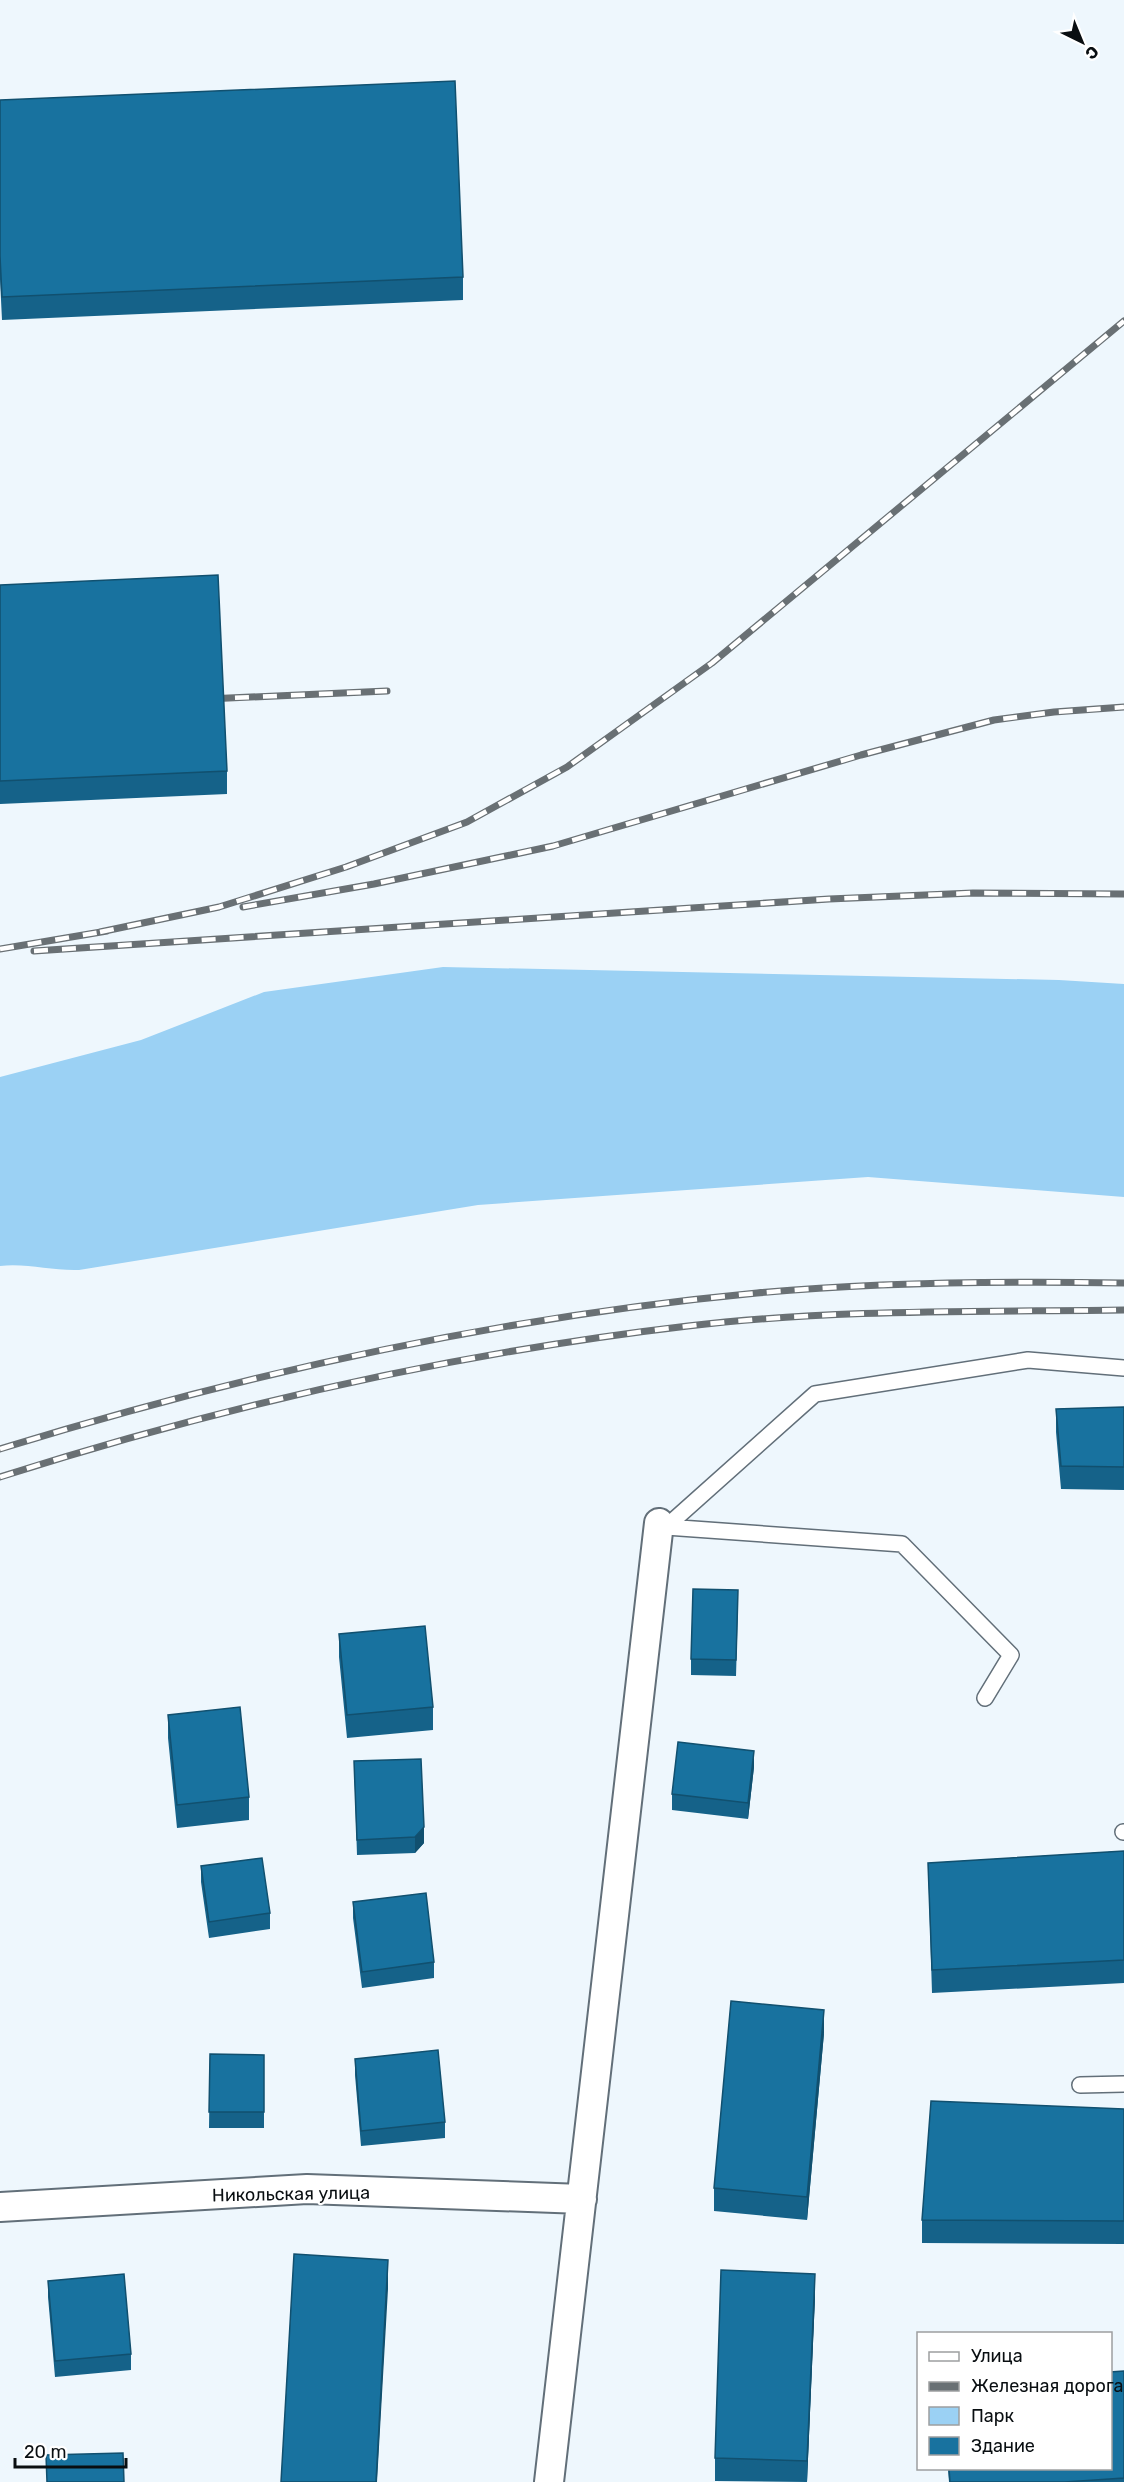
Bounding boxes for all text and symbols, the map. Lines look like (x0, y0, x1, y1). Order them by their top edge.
north arrow (1052, 12, 1112, 72)
text: С (1081, 42, 1102, 63)
street label: Никольская улица (212, 2182, 370, 2206)
legend (917, 2332, 1112, 2470)
text: Улица (971, 2345, 1023, 2367)
text: Железная дорога (971, 2375, 1124, 2397)
text: Парк (971, 2405, 1015, 2427)
scale bar (15, 2431, 126, 2469)
text: Здание (971, 2435, 1035, 2457)
text: 20 m (24, 2441, 66, 2463)

